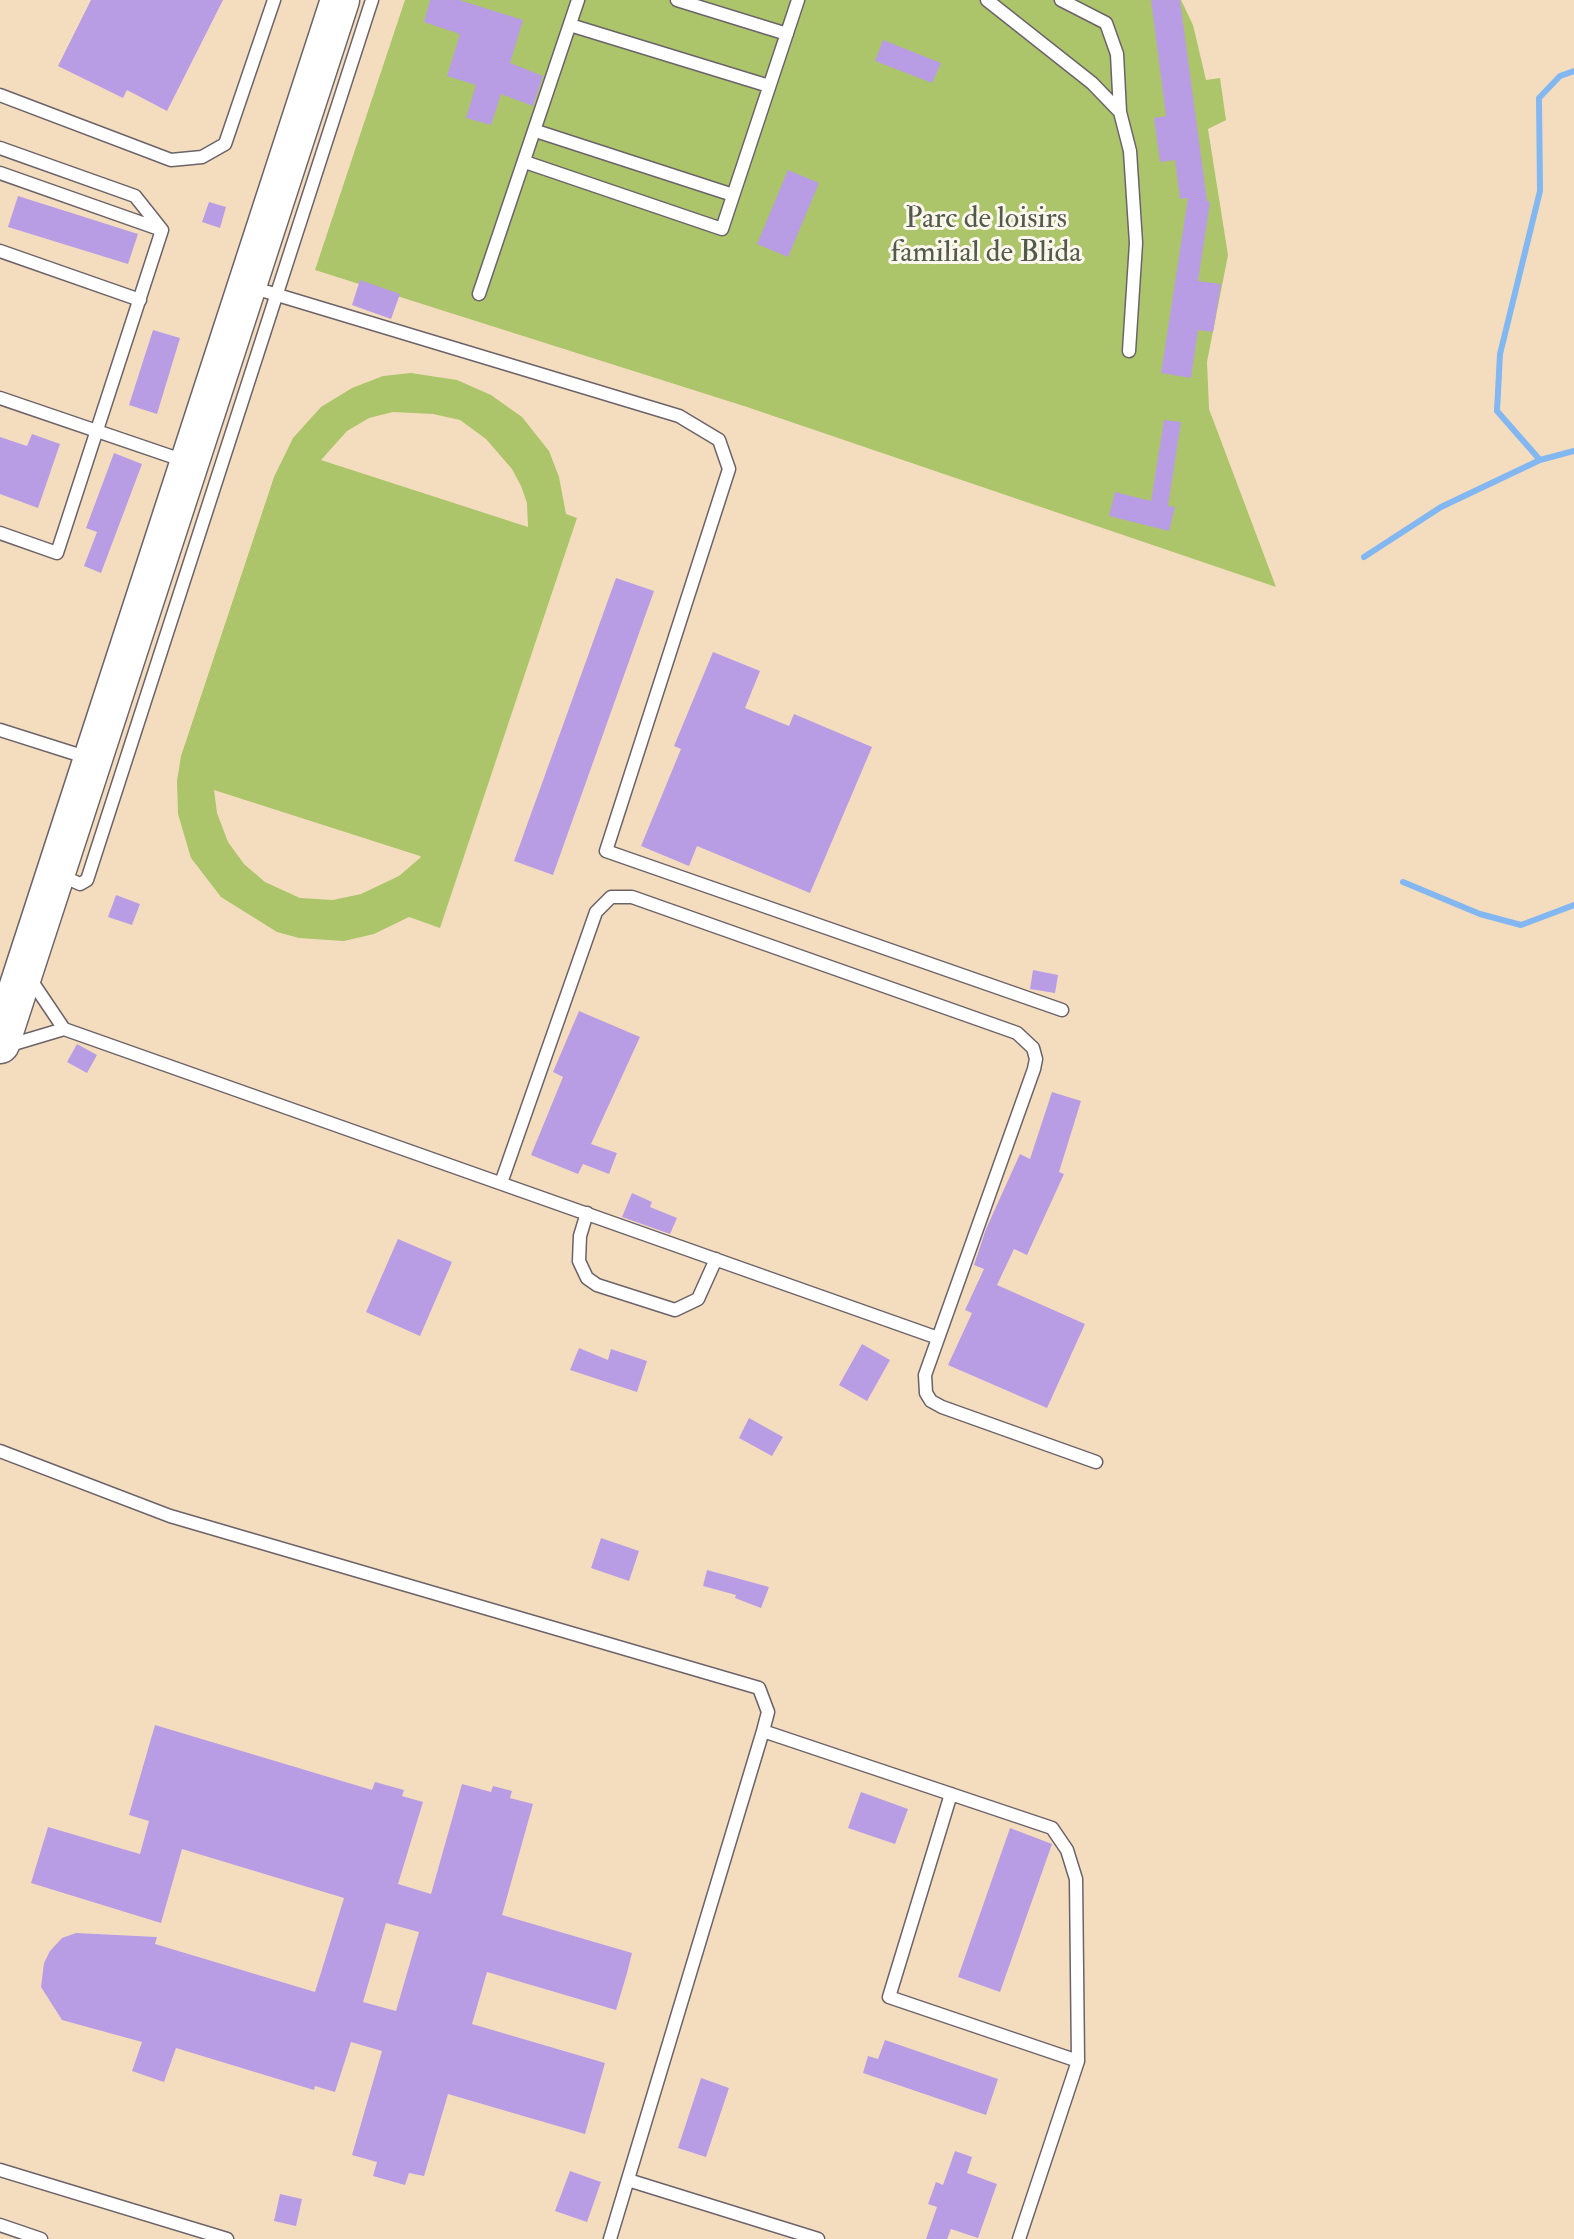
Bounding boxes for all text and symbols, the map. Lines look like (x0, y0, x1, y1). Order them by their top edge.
park label: Parc de loisirs familial de Blida (890, 203, 1082, 274)

